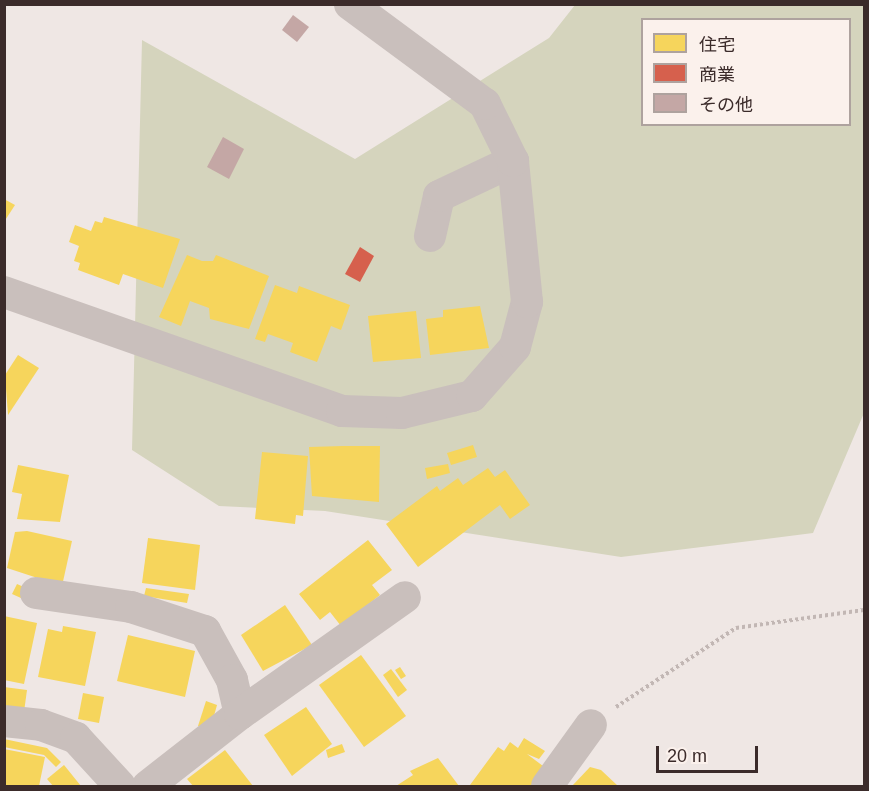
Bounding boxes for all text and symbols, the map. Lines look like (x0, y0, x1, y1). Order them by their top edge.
legend (641, 18, 851, 126)
text: 住宅 (699, 35, 735, 55)
text: 商業 (699, 65, 735, 85)
text: その他 (699, 95, 753, 115)
scale bar (659, 734, 761, 772)
text: 20 m (667, 746, 707, 766)

